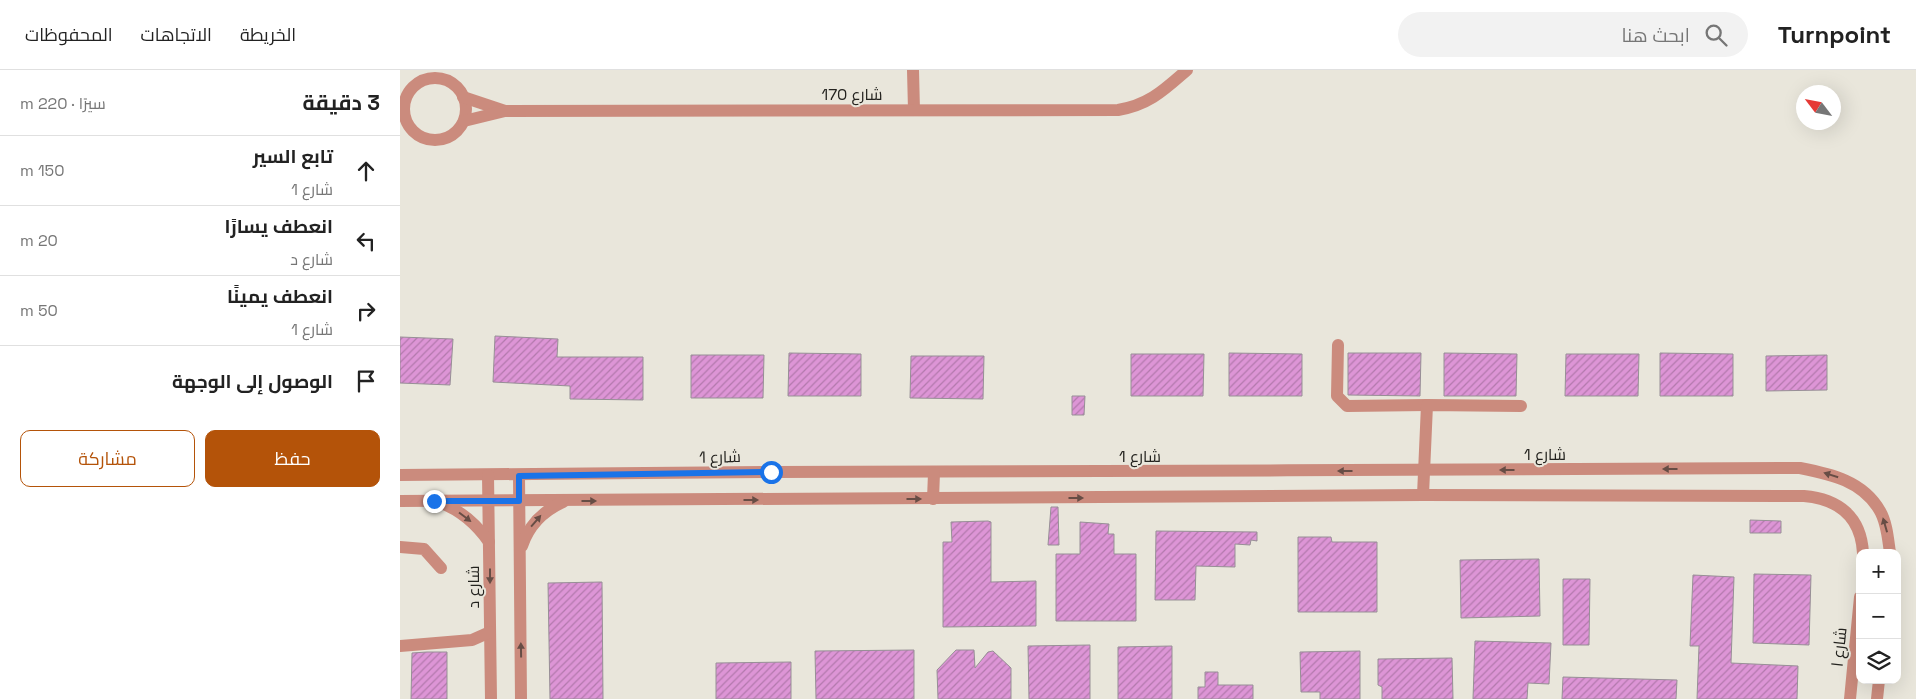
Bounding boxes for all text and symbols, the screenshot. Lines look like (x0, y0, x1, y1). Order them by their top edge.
search box (1398, 12, 1748, 57)
text: Turnpoint (1778, 19, 1891, 50)
icon: search (1702, 21, 1730, 49)
text: المحفوظات (25, 23, 113, 46)
text: الاتجاهات (141, 23, 212, 46)
text: الخريطة (240, 23, 296, 46)
text: ابحث هنا (1621, 23, 1690, 48)
street label: شارع 170 (822, 84, 882, 106)
north arrow (1796, 85, 1841, 130)
text: 3 دقيقة (303, 89, 380, 116)
text: سيرًا · 220 m (20, 93, 106, 114)
text: تابع السير (253, 144, 333, 169)
icon: ahead (352, 157, 380, 185)
text: 150 m (20, 160, 64, 181)
text: شارع 1 (291, 179, 333, 200)
text: انعطف يسارًا (225, 214, 333, 239)
icon: left (352, 227, 380, 255)
text: 20 m (20, 230, 58, 251)
text: شارع د (290, 249, 333, 270)
text: انعطف يمينًا (227, 284, 333, 309)
icon: right (352, 297, 380, 325)
text: 50 m (20, 300, 58, 321)
text: شارع 1 (291, 319, 333, 340)
icon: arrive (352, 367, 380, 395)
text: الوصول إلى الوجهة (172, 369, 333, 394)
button: مشاركة (20, 430, 195, 487)
button: حفظ (205, 430, 380, 487)
street label: شارع 1 (1524, 444, 1566, 466)
street label: شارع 1 (699, 446, 741, 469)
street label: شارع 1 (1119, 446, 1161, 468)
route start (760, 461, 783, 484)
one-way arrow (1661, 465, 1677, 473)
one-way arrow (1499, 466, 1515, 474)
one-way arrow (1336, 467, 1352, 475)
one-way arrow (1824, 470, 1839, 478)
route end (423, 490, 446, 513)
one-way arrow (1068, 494, 1084, 502)
one-way arrow (906, 495, 922, 503)
one-way arrow (743, 496, 759, 504)
one-way arrow (581, 497, 597, 505)
one-way arrow (458, 511, 471, 522)
one-way arrow (531, 514, 542, 527)
one-way arrow (1880, 517, 1888, 532)
map controls (1856, 549, 1901, 684)
button: + (1856, 549, 1901, 594)
street label: شارع د (463, 566, 485, 608)
one-way arrow (486, 569, 494, 585)
button: − (1856, 594, 1901, 639)
street label: شارع ا (1826, 626, 1852, 668)
button: layers (1856, 639, 1901, 684)
one-way arrow (517, 642, 525, 658)

